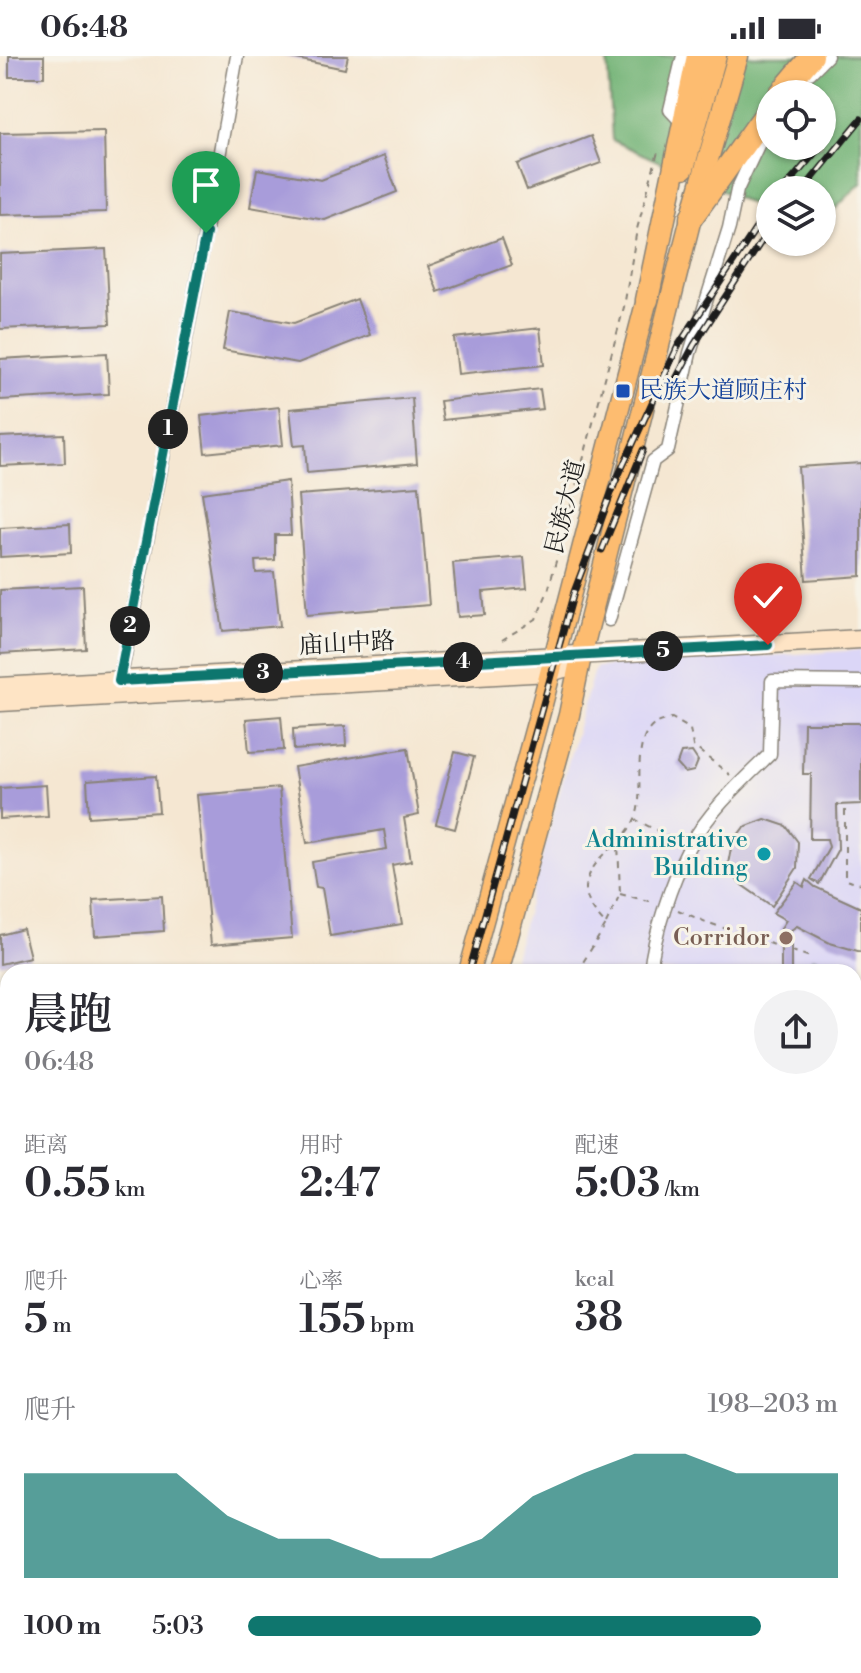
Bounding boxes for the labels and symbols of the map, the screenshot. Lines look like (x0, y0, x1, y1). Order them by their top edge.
pin (172, 151, 240, 233)
place label: 民族大道顾庄村 (639, 376, 807, 406)
marker: 民族大道顾庄村 (614, 382, 632, 400)
pin: 1 (148, 409, 188, 449)
street label: 民族大道 (540, 457, 592, 557)
pin (734, 563, 802, 645)
pin: 2 (110, 606, 150, 646)
street label: 庙山中路 (298, 627, 396, 661)
pin: 5 (643, 631, 683, 671)
pin: 4 (443, 642, 483, 682)
pin: 3 (243, 653, 283, 693)
place label: Administrative Building (584, 825, 749, 883)
marker: Administrative Building (755, 845, 773, 863)
place label: Corridor (673, 923, 770, 953)
marker: Corridor (777, 929, 795, 947)

